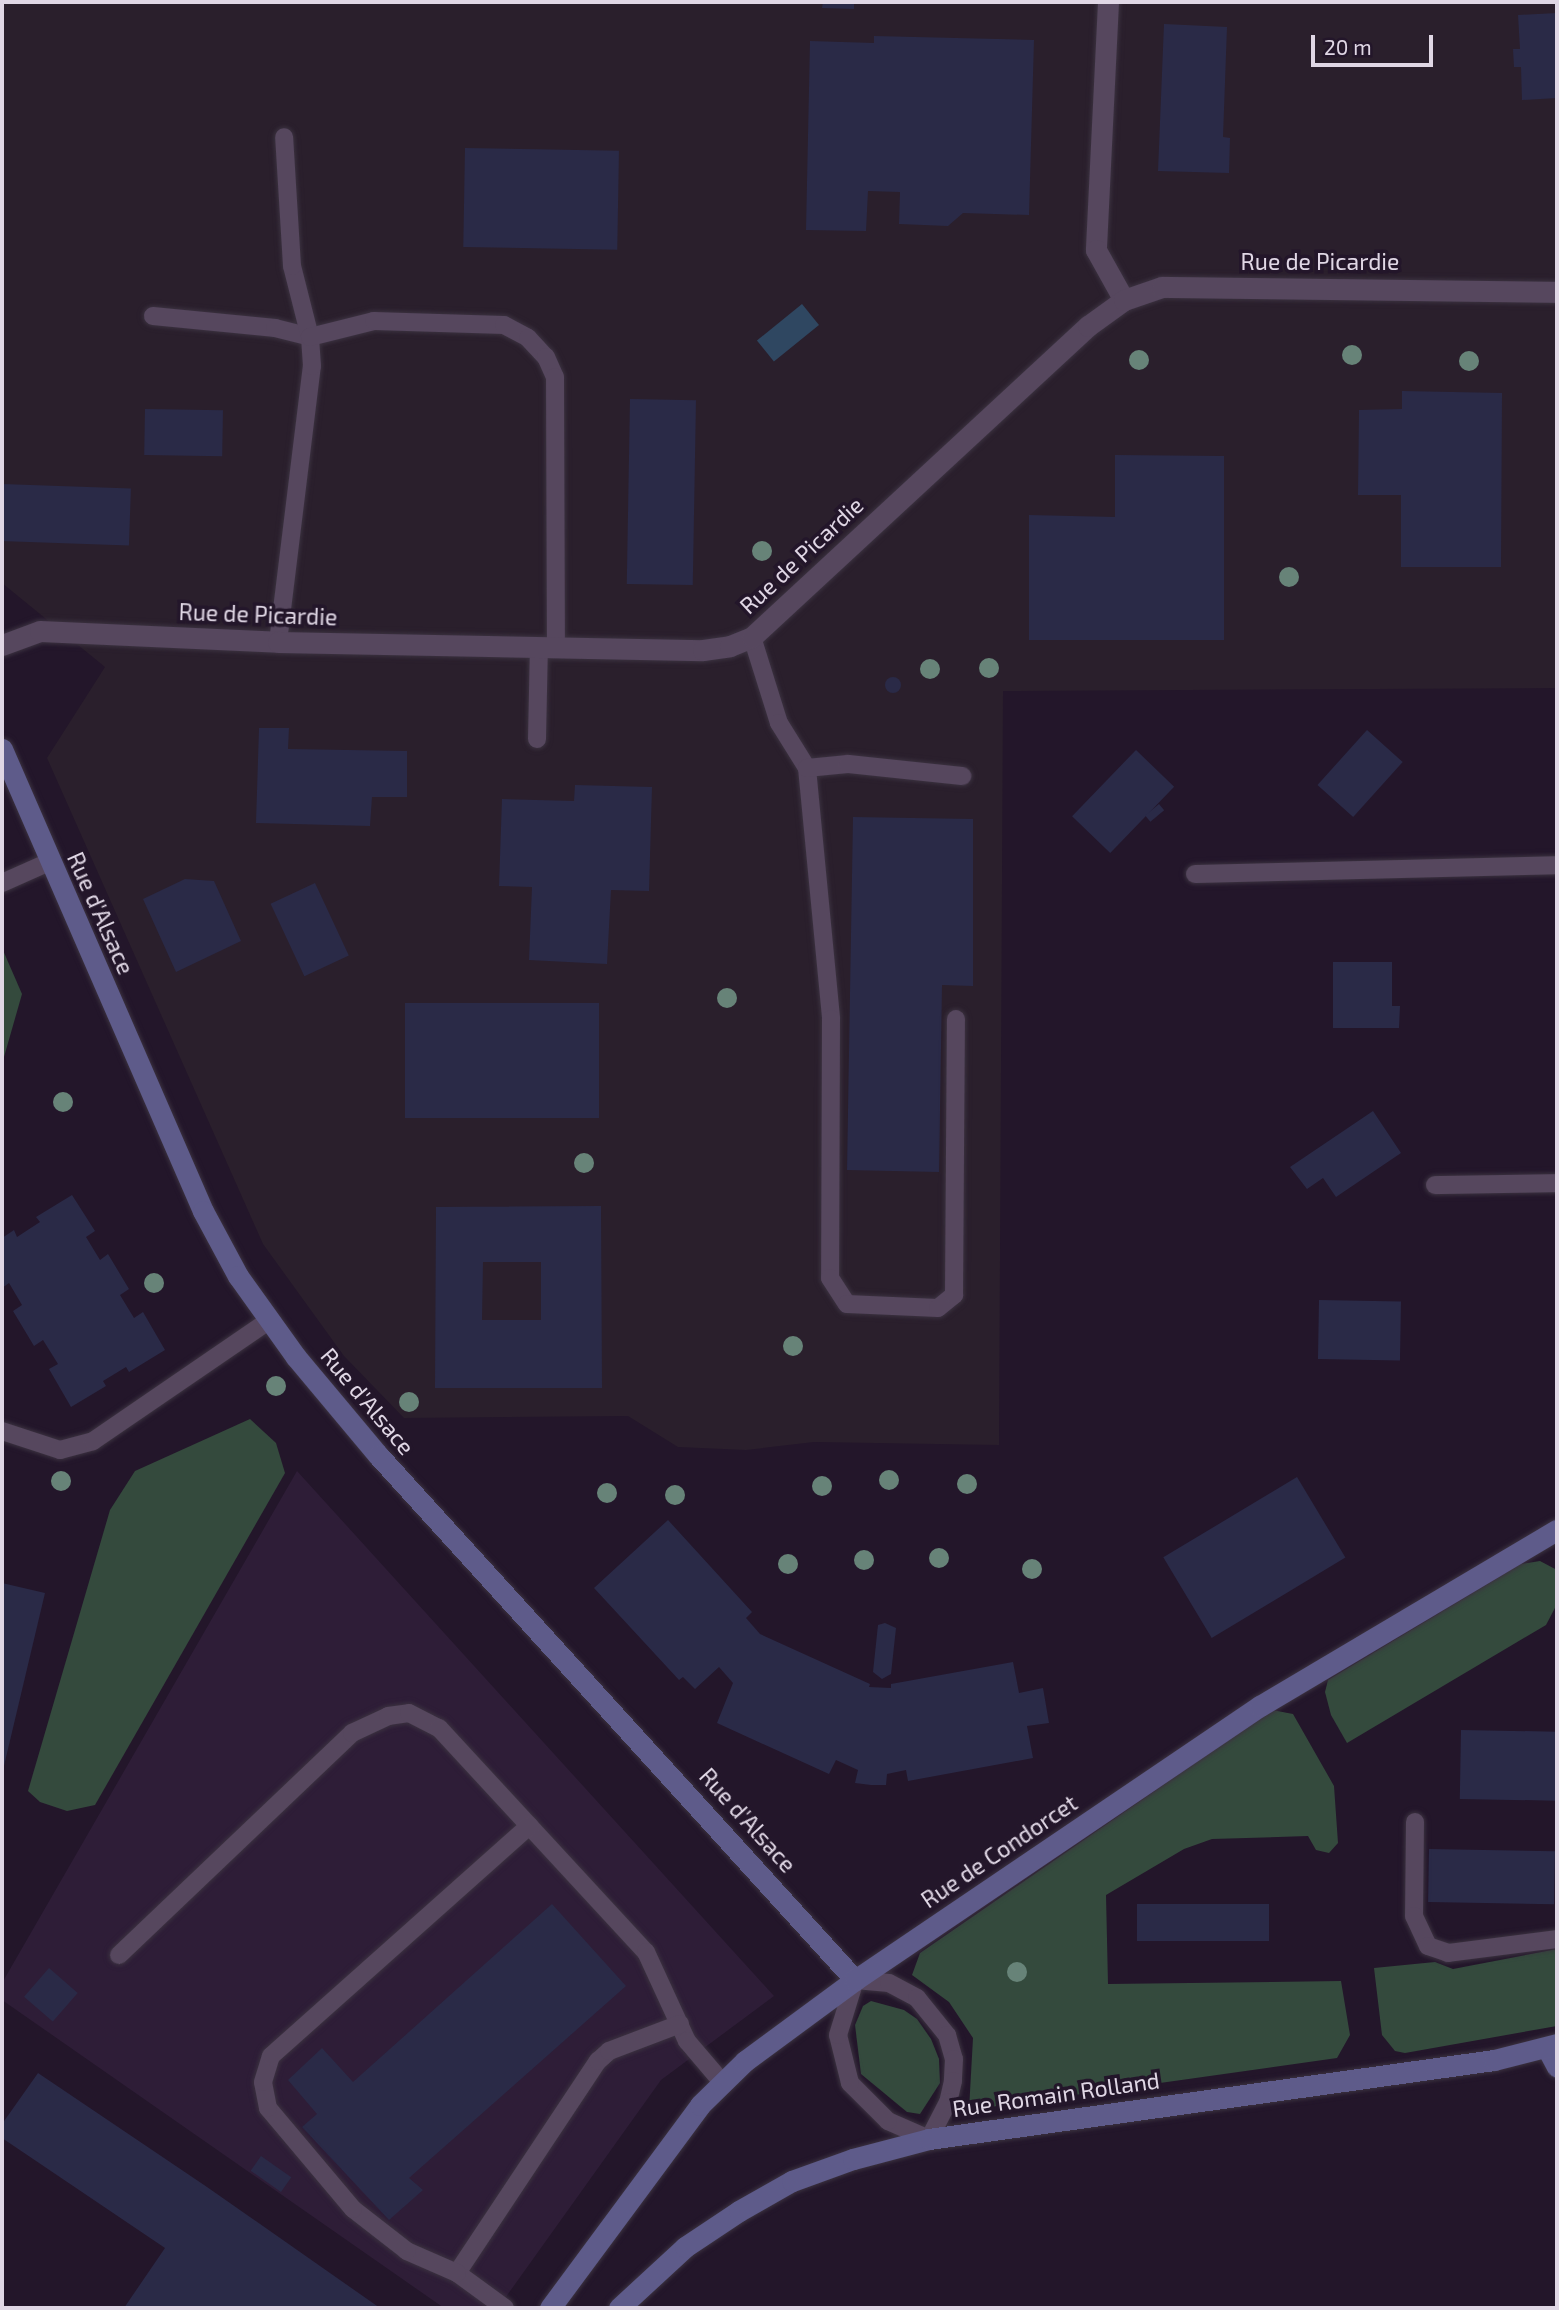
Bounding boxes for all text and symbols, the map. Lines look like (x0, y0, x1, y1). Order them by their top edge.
scale bar (1314, 21, 1436, 65)
text: 20 m (1324, 34, 1372, 59)
street label: Rue de Picardie (1241, 247, 1399, 275)
street label: Rue de Picardie (734, 491, 868, 619)
street label: Rue de Picardie (178, 597, 338, 631)
street label: Rue d'Alsace (62, 848, 140, 978)
street label: Rue d'Alsace (315, 1342, 421, 1460)
street label: Rue d'Alsace (694, 1762, 802, 1878)
street label: Rue de Condorcet (916, 1789, 1082, 1913)
street label: Rue Romain Rolland (951, 2066, 1161, 2122)

